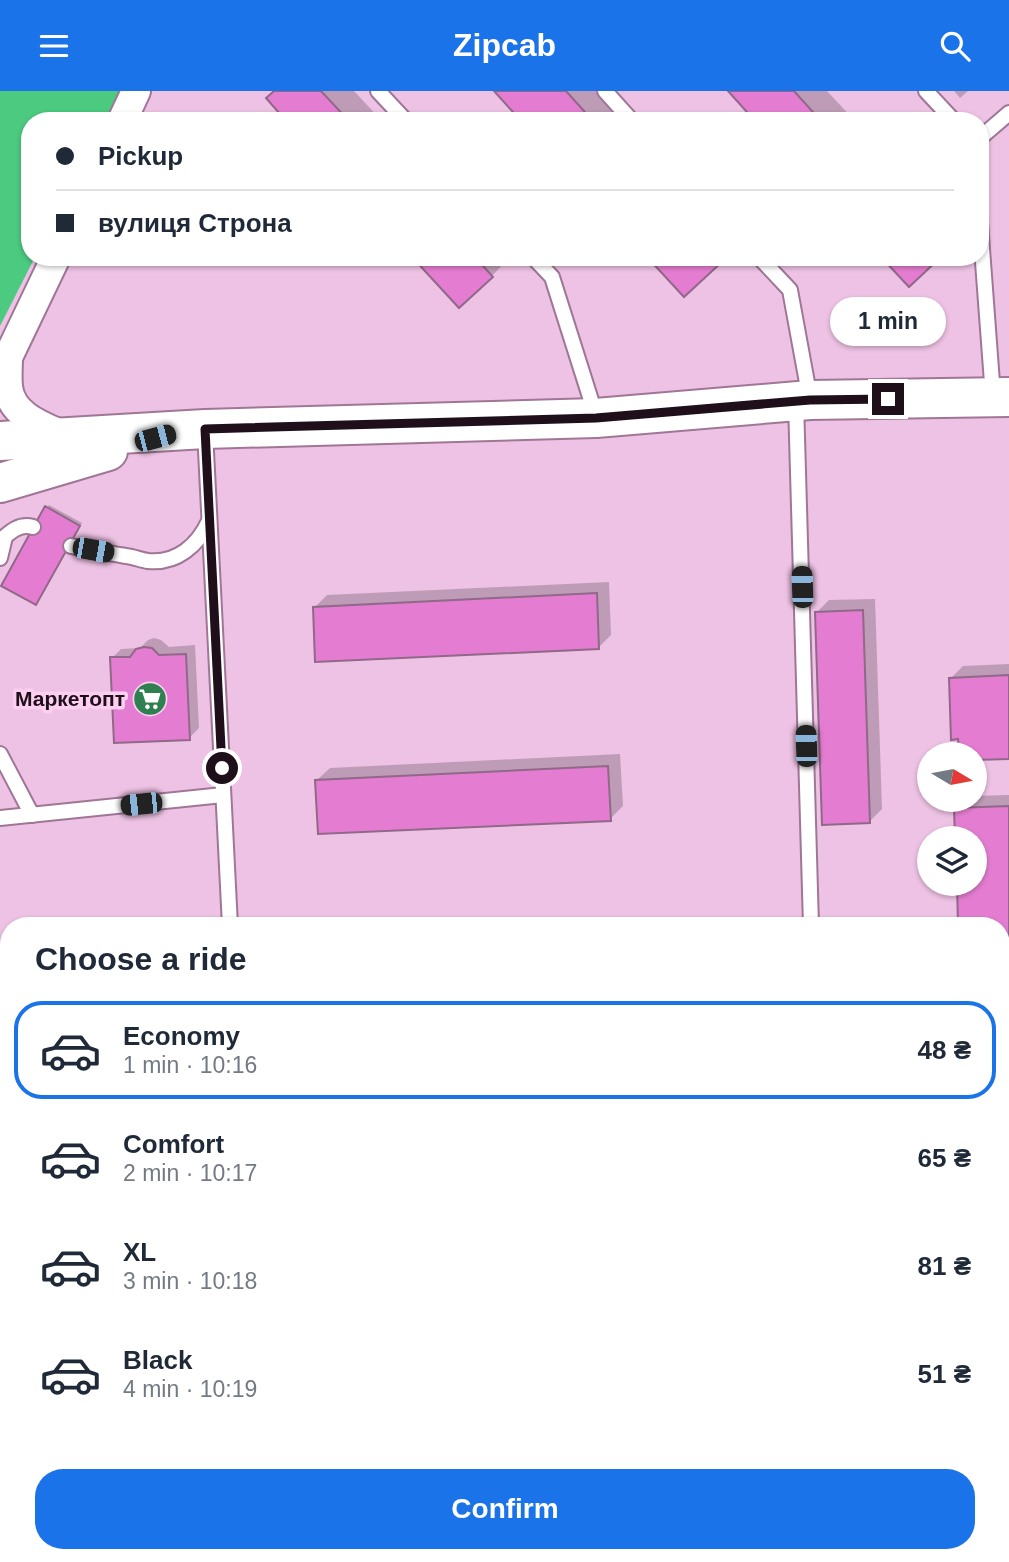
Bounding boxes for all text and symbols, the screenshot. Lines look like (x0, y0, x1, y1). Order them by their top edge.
icon: menu (35, 27, 73, 65)
text: Zipcab (453, 27, 556, 63)
icon: search (936, 27, 974, 65)
text: Pickup (98, 141, 183, 171)
text: вулиця Строна (98, 208, 292, 238)
callout: 1 min (830, 297, 946, 347)
text: 1 min (858, 308, 918, 334)
route end (872, 383, 904, 415)
car (132, 422, 179, 454)
car (71, 536, 116, 564)
car (791, 566, 814, 608)
supermarket icon: Маркетопт (131, 680, 169, 718)
place label: Маркетопт (15, 687, 125, 710)
car (795, 725, 818, 767)
north arrow (917, 742, 987, 812)
map controls (917, 742, 987, 896)
route start (206, 752, 238, 784)
car (120, 791, 163, 817)
button: layers (917, 826, 987, 896)
text: Choose a ride (35, 941, 247, 977)
icon: car (39, 1019, 102, 1082)
text: Economy (123, 1021, 240, 1051)
text: 48 ₴ (918, 1035, 971, 1065)
text: 1 min · 10:16 (123, 1052, 257, 1078)
icon: car (39, 1127, 102, 1190)
text: Comfort (123, 1129, 224, 1159)
text: 65 ₴ (918, 1143, 971, 1173)
text: 2 min · 10:17 (123, 1160, 257, 1186)
icon: car (39, 1235, 102, 1298)
text: XL (123, 1237, 156, 1267)
text: 81 ₴ (918, 1251, 971, 1281)
text: 3 min · 10:18 (123, 1268, 257, 1294)
icon: car (39, 1343, 102, 1406)
text: Black (123, 1345, 192, 1375)
text: 51 ₴ (918, 1359, 971, 1389)
text: 4 min · 10:19 (123, 1376, 257, 1402)
button: Confirm (35, 1469, 975, 1549)

